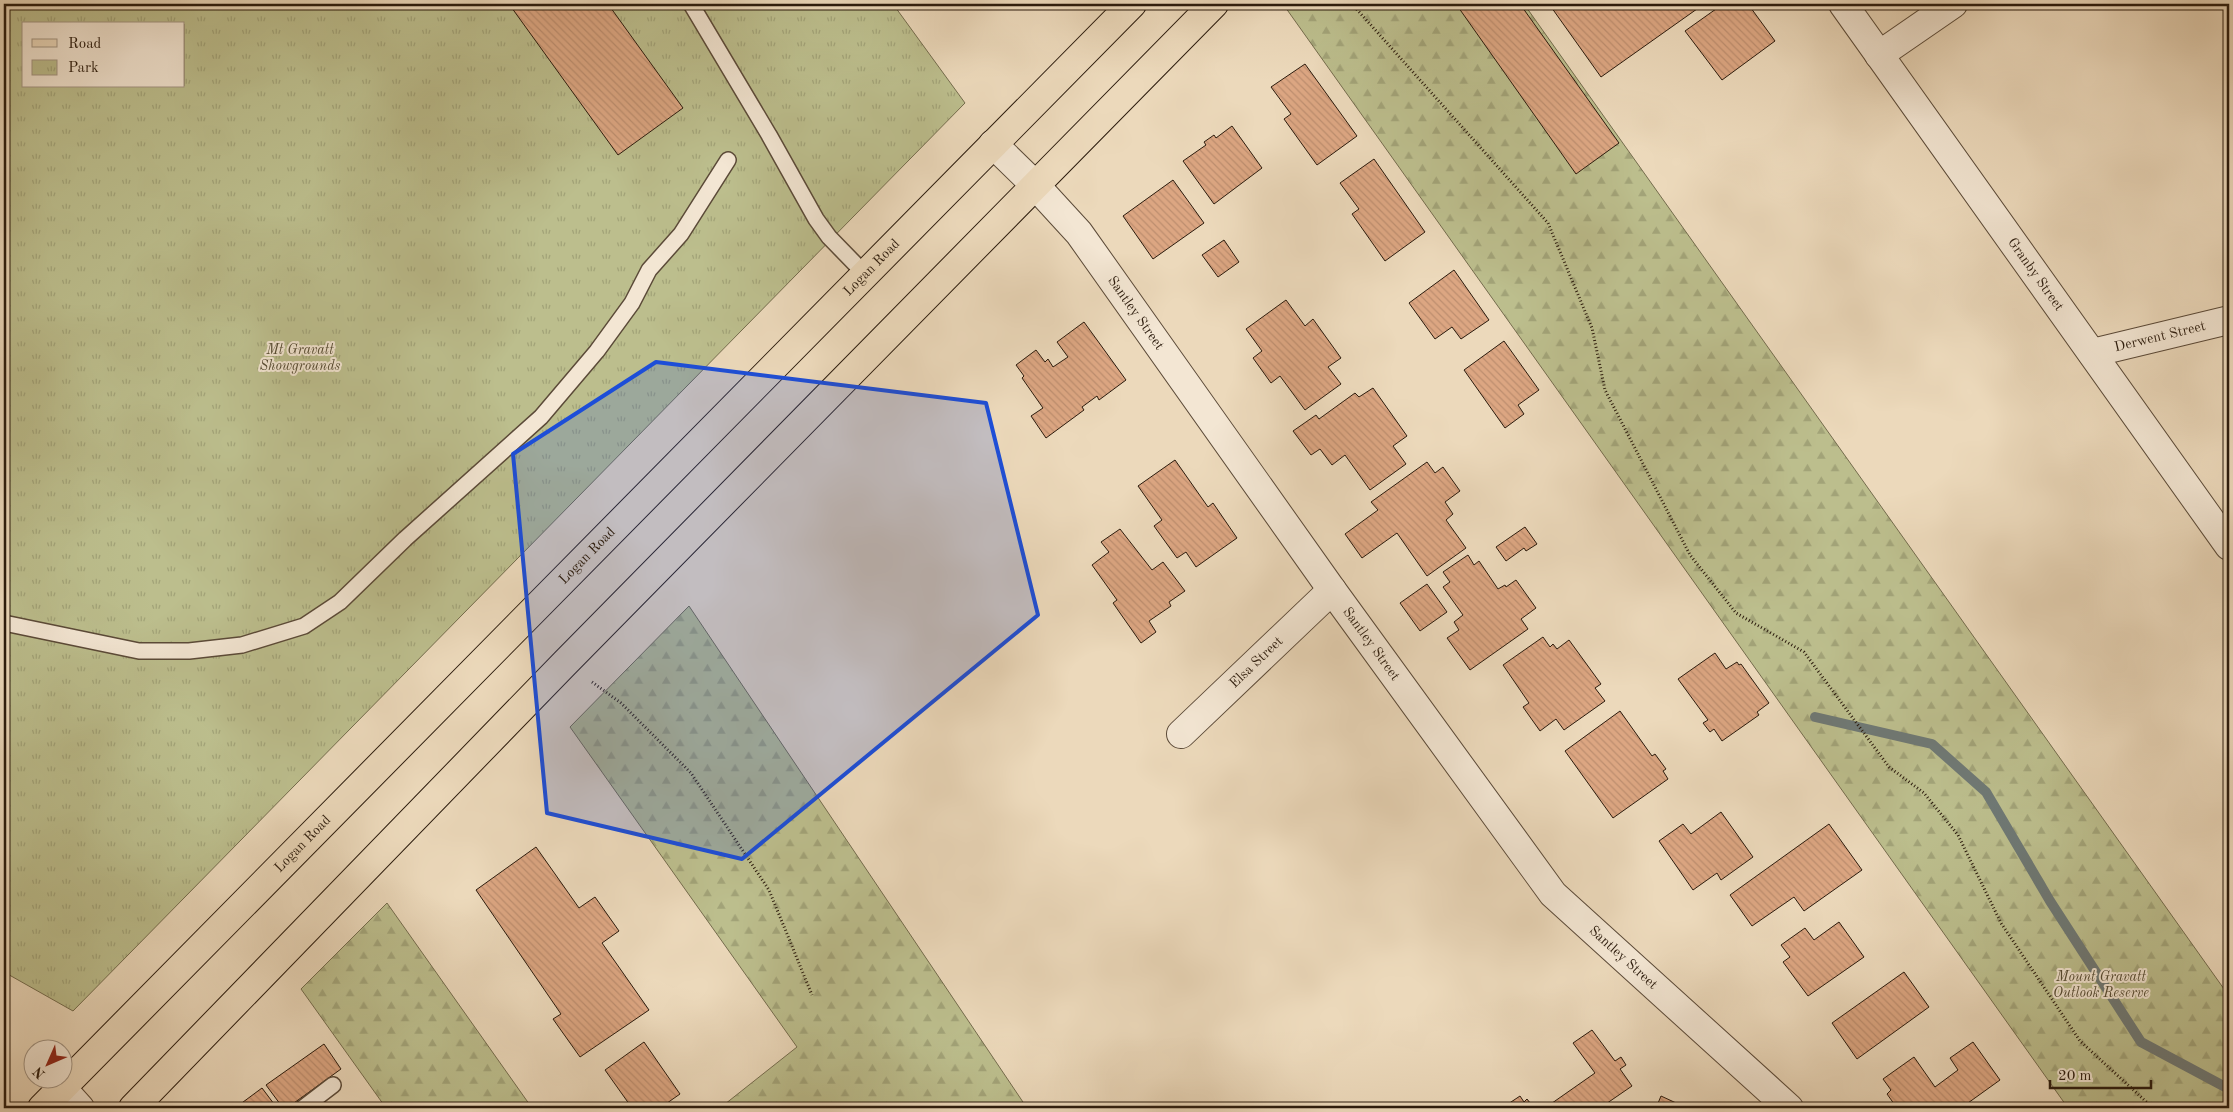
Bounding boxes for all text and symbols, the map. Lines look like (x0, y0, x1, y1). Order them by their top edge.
legend (22, 22, 185, 88)
text: Road (68, 37, 102, 52)
text: Park (68, 61, 99, 76)
street label: Granby Street (2005, 235, 2066, 314)
street label: Logan Road (841, 237, 903, 299)
street label: Santley Street (1105, 274, 1167, 353)
street label: Derwent Street (2113, 319, 2207, 354)
park label: Mt Gravatt Showgrounds (260, 343, 341, 374)
street label: Logan Road (556, 525, 618, 587)
street label: Santley Street (1340, 605, 1402, 683)
street label: Elsa Street (1227, 634, 1286, 691)
street label: Logan Road (272, 813, 333, 875)
street label: Santley Street (1586, 923, 1660, 992)
park label: Mount Gravatt Outlook Reserve (2053, 970, 2149, 1000)
north arrow (22, 1040, 72, 1090)
scale bar (2050, 1057, 2152, 1089)
text: N (31, 1064, 48, 1081)
text: 20 m (2058, 1069, 2092, 1084)

